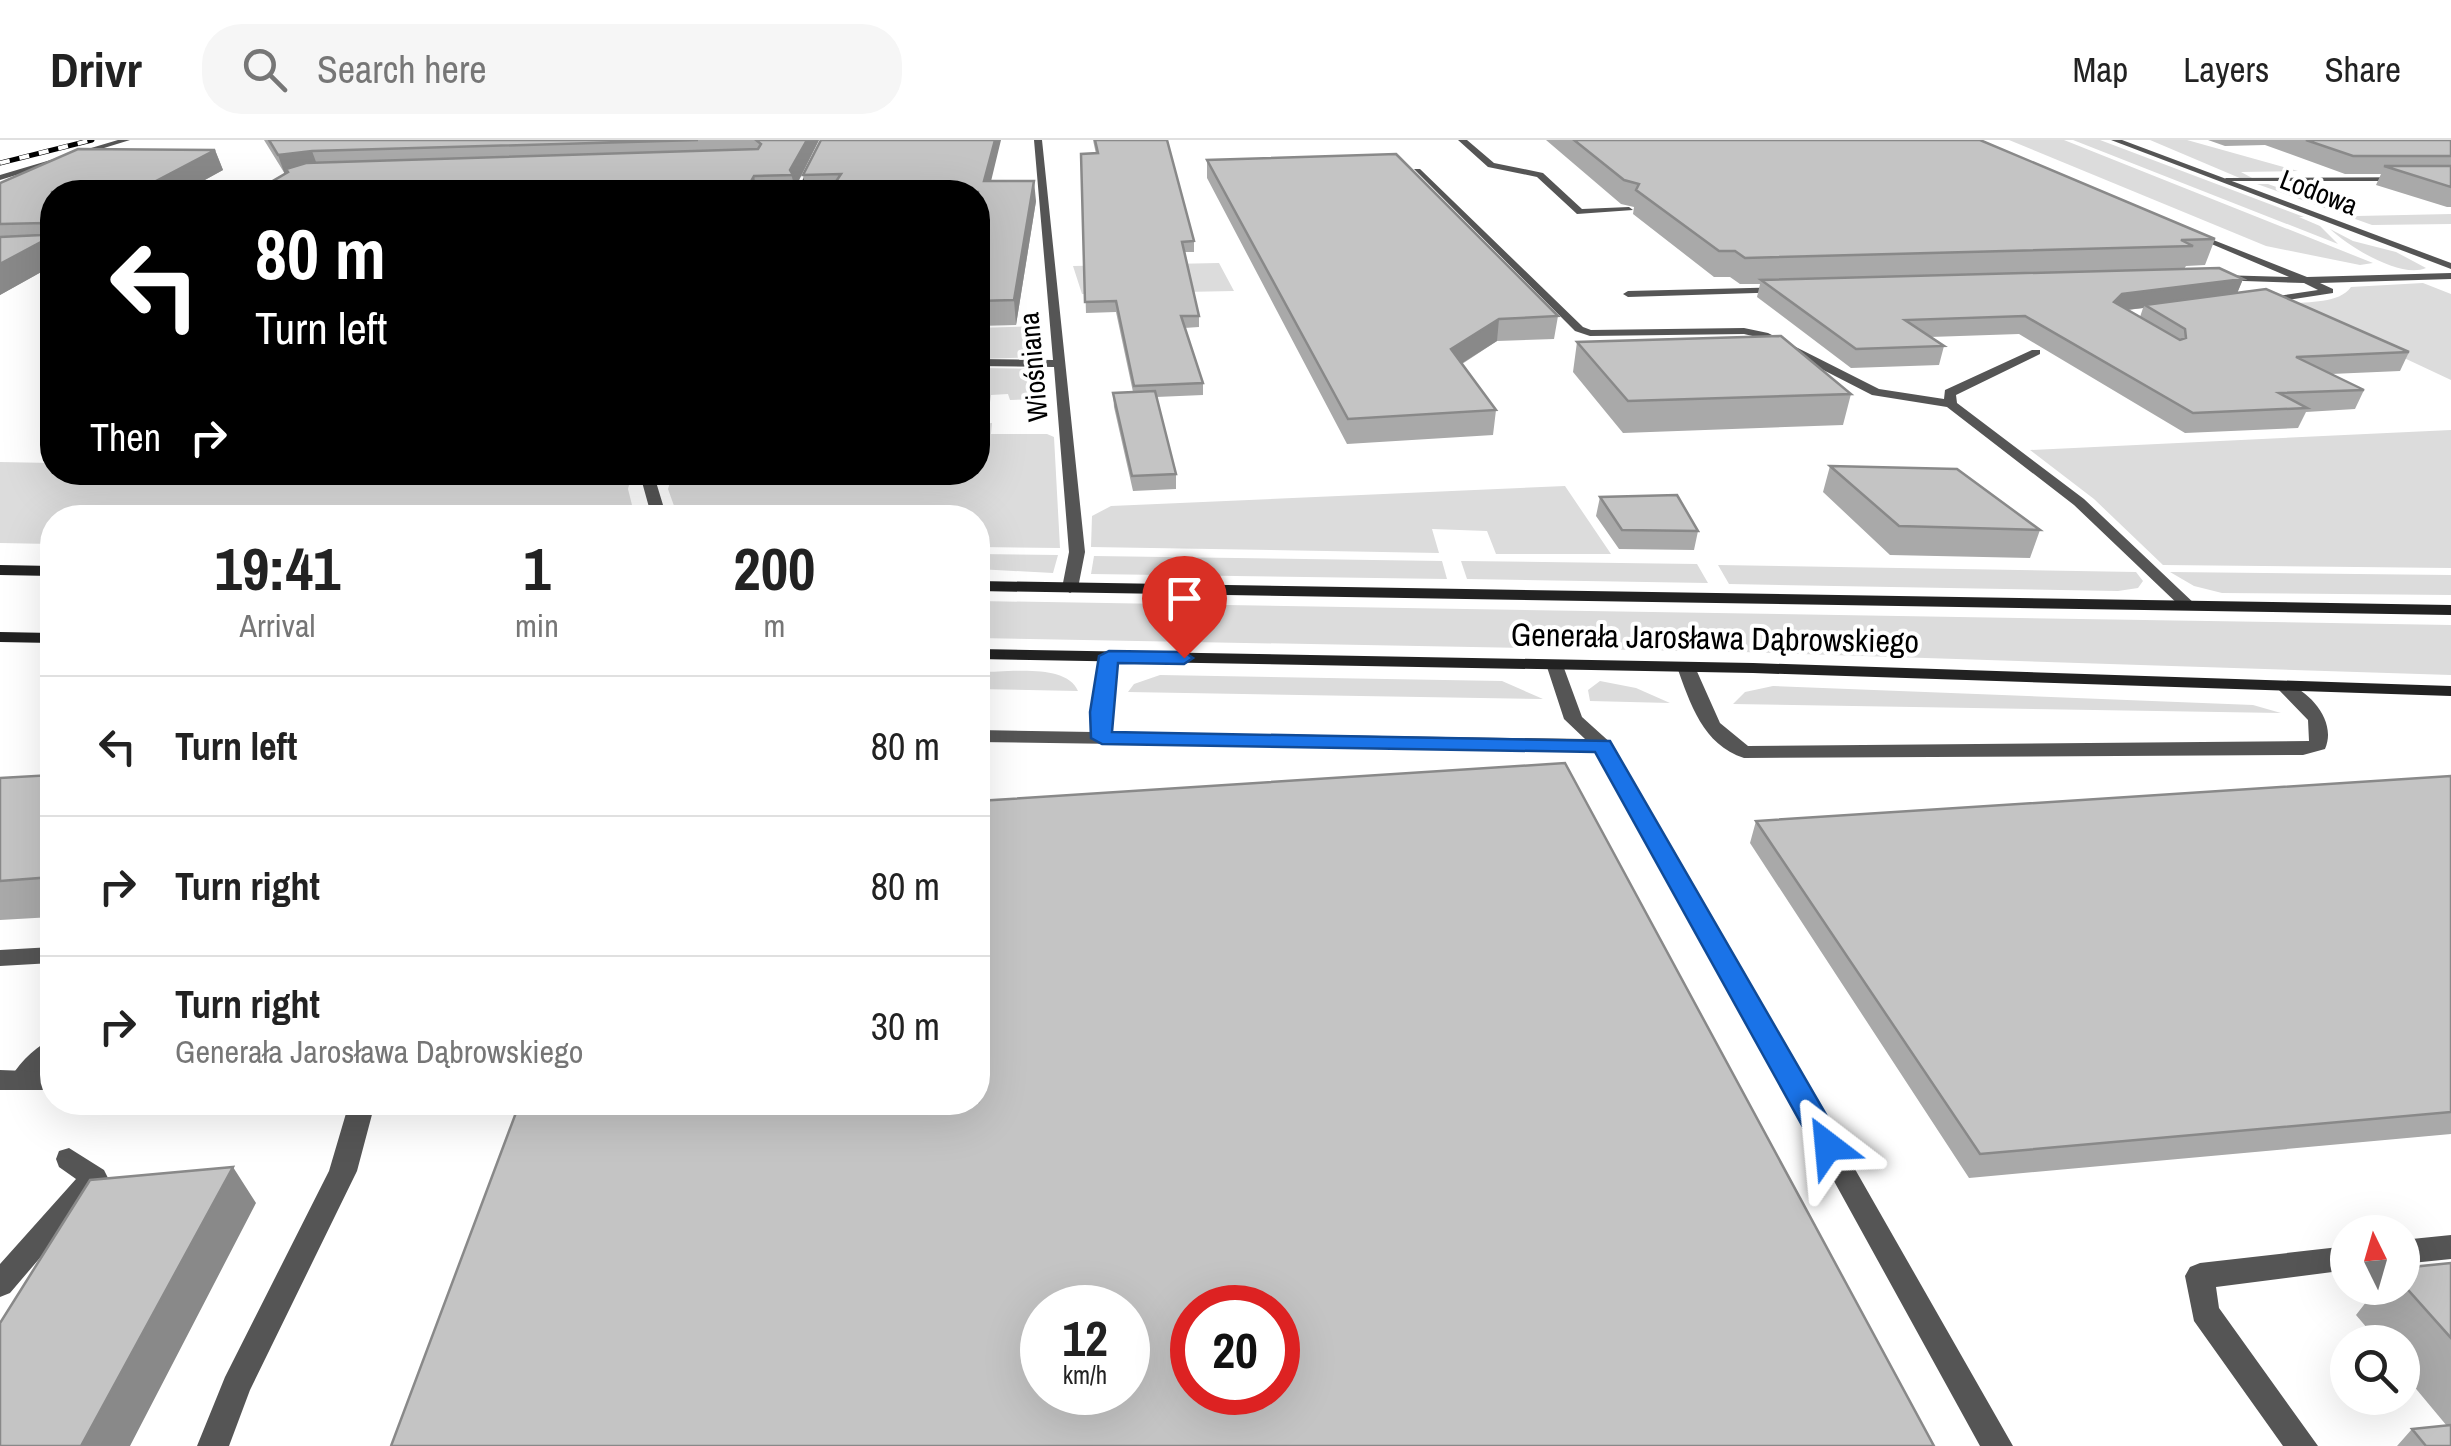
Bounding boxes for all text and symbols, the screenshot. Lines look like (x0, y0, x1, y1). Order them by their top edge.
search box (202, 24, 902, 114)
text: Drivr (50, 37, 142, 102)
icon: search (237, 42, 292, 97)
text: Search here (317, 44, 487, 95)
text: Map (2072, 46, 2128, 93)
text: Layers (2183, 46, 2269, 93)
text: Share (2324, 46, 2401, 93)
street label: Lodowa (2275, 160, 2364, 224)
text: 80 m (255, 207, 386, 301)
icon: left (90, 220, 220, 350)
text: Turn left (255, 297, 387, 358)
street label: Wiośniana (1009, 310, 1057, 423)
icon: right (181, 410, 236, 465)
text: Then (90, 412, 161, 463)
text: 19:41 (215, 528, 340, 609)
text: 1 (523, 528, 551, 609)
text: 200 (733, 528, 815, 609)
pin (1142, 556, 1227, 659)
icon: arrive (1157, 571, 1212, 626)
text: Arrival (240, 604, 315, 647)
text: min (515, 604, 559, 647)
text: m (763, 604, 785, 647)
street label: Generała Jarosława Dąbrowskiego (1510, 612, 1920, 663)
icon: left (90, 719, 145, 774)
text: Turn left (175, 721, 297, 772)
text: 80 m (871, 721, 940, 772)
icon: right (90, 859, 145, 914)
text: Turn right (175, 861, 320, 912)
text: 80 m (871, 861, 940, 912)
text: Turn right (175, 979, 320, 1030)
icon: right (90, 999, 145, 1054)
text: 30 m (871, 1001, 940, 1052)
text: Generała Jarosława Dąbrowskiego (175, 1030, 583, 1073)
position arrow (1776, 1094, 1880, 1198)
north arrow (2330, 1215, 2420, 1305)
map controls (2330, 1215, 2420, 1415)
speed limit sign: 20 (1170, 1285, 1300, 1415)
text: 12 (1062, 1304, 1108, 1372)
button: search (2330, 1325, 2420, 1415)
text: km/h (1063, 1358, 1107, 1392)

